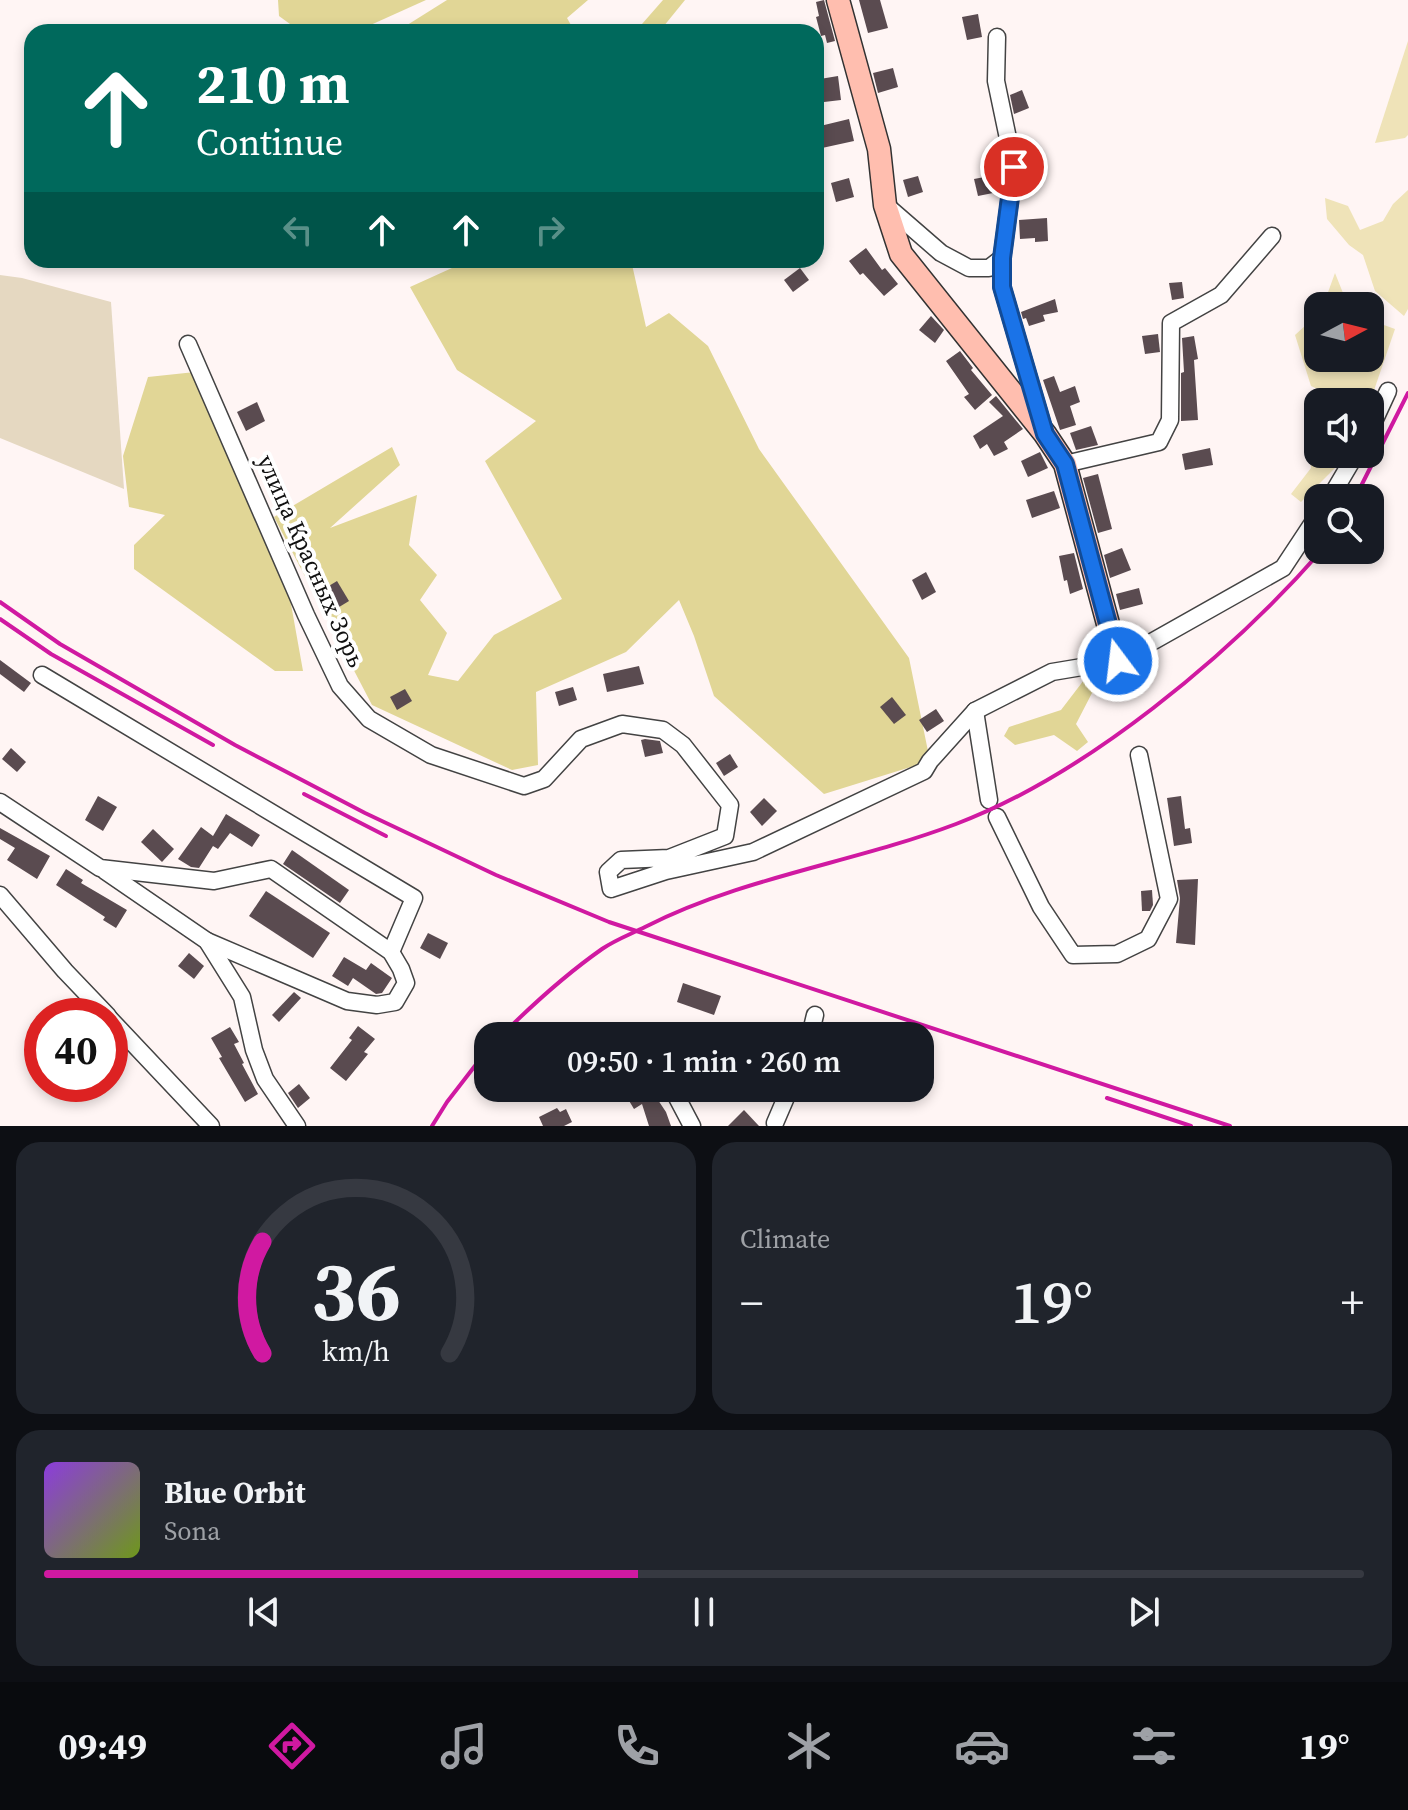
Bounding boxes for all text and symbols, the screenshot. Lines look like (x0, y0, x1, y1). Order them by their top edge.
text: 210 m (196, 45, 350, 122)
icon: ahead (64, 56, 168, 160)
text: Continue (196, 118, 343, 167)
pin (980, 133, 1048, 201)
icon: arrive (992, 145, 1036, 189)
icon: left (276, 208, 320, 252)
icon: ahead (360, 208, 404, 252)
icon: ahead (444, 208, 488, 252)
icon: right (528, 208, 572, 252)
north arrow (1304, 292, 1384, 372)
map controls (1304, 292, 1384, 564)
button: sound (1304, 388, 1384, 468)
street label: улица Красных Зорь (250, 449, 373, 672)
button: search (1304, 484, 1384, 564)
position arrow (1076, 619, 1160, 703)
speed limit sign: 40 (24, 998, 128, 1102)
text: 09:50 · 1 min · 260 m (567, 1041, 841, 1082)
text: Climate (740, 1221, 830, 1257)
text: 36 (311, 1234, 401, 1348)
text: 19° (1011, 1261, 1093, 1343)
text: − (740, 1272, 763, 1333)
text: + (1341, 1272, 1364, 1333)
text: km/h (322, 1331, 390, 1371)
text: Blue Orbit (164, 1472, 306, 1513)
text: Sona (164, 1513, 221, 1549)
icon: previous (242, 1590, 286, 1634)
icon: pause (682, 1590, 726, 1634)
icon: next (1122, 1590, 1166, 1634)
icon: directions (264, 1718, 320, 1774)
icon: music (436, 1718, 492, 1774)
icon: phone (609, 1718, 665, 1774)
icon: climate (781, 1718, 837, 1774)
icon: car (954, 1718, 1010, 1774)
icon: filters (1126, 1718, 1182, 1774)
text: 09:49 (58, 1722, 147, 1771)
text: 19° (1299, 1722, 1350, 1771)

